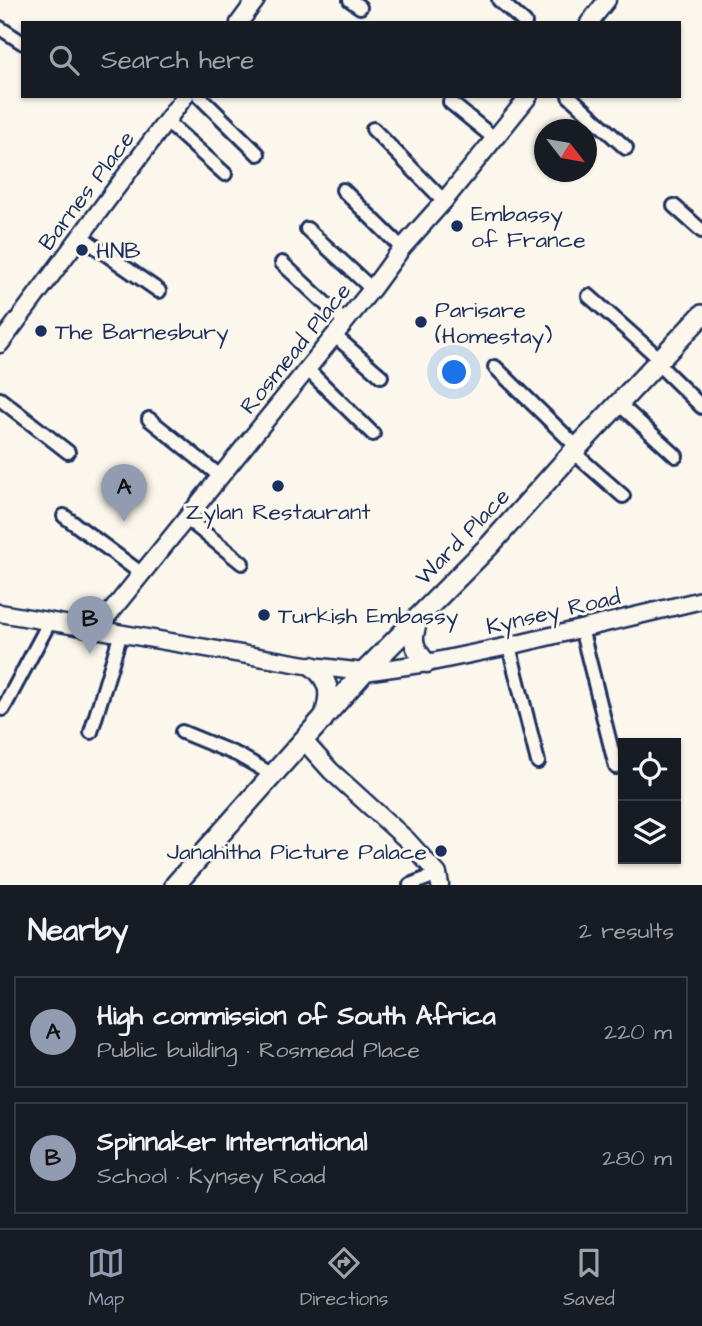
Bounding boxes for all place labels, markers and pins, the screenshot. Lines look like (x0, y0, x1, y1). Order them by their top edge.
place label: Embassy of France (471, 198, 586, 256)
marker: Embassy of France (449, 218, 465, 234)
place label: HNB (96, 235, 141, 267)
marker: HNB (74, 242, 90, 258)
place label: Parisare (Homestay) (435, 294, 552, 353)
marker: Parisare (Homestay) (413, 314, 429, 330)
place label: The Barnesbury (55, 316, 229, 349)
marker: The Barnesbury (33, 323, 49, 339)
pin: A (101, 464, 147, 522)
marker: Zylan Restaurant (270, 478, 286, 494)
place label: Zylan Restaurant (186, 496, 371, 529)
pin: B (67, 596, 113, 654)
place label: Turkish Embassy (278, 600, 459, 633)
marker: Turkish Embassy (256, 607, 272, 623)
place label: Janahitha Picture Palace (167, 836, 427, 868)
marker: Janahitha Picture Palace (433, 843, 449, 859)

